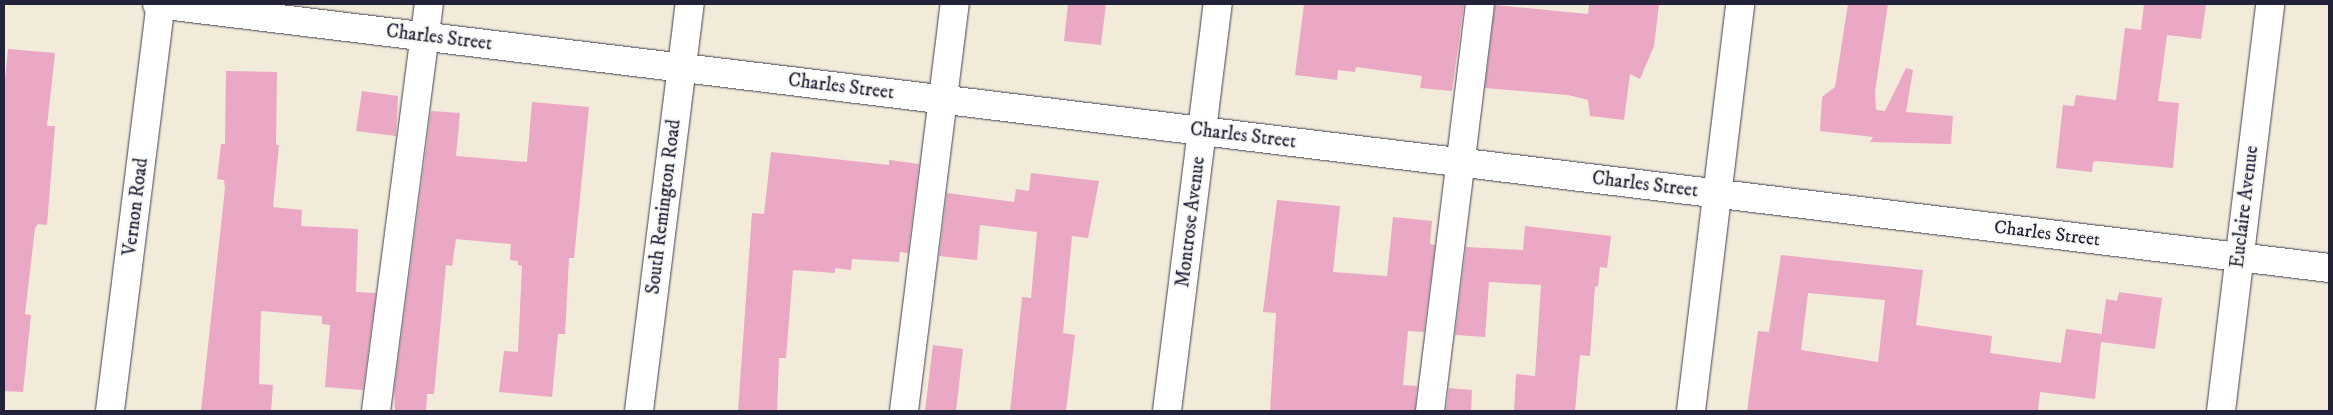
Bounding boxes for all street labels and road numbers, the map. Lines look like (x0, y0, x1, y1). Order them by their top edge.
street label: Charles Street (385, 20, 493, 56)
street label: Charles Street (787, 69, 895, 105)
street label: South Remington Road (642, 118, 686, 296)
street label: Charles Street (1189, 118, 1297, 154)
street label: Euclaire Avenue (2226, 144, 2264, 270)
street label: Montrose Avenue (1172, 155, 1210, 289)
street label: Vernon Road (119, 157, 153, 257)
street label: Charles Street (1591, 167, 1699, 203)
street label: Charles Street (1993, 216, 2101, 252)

